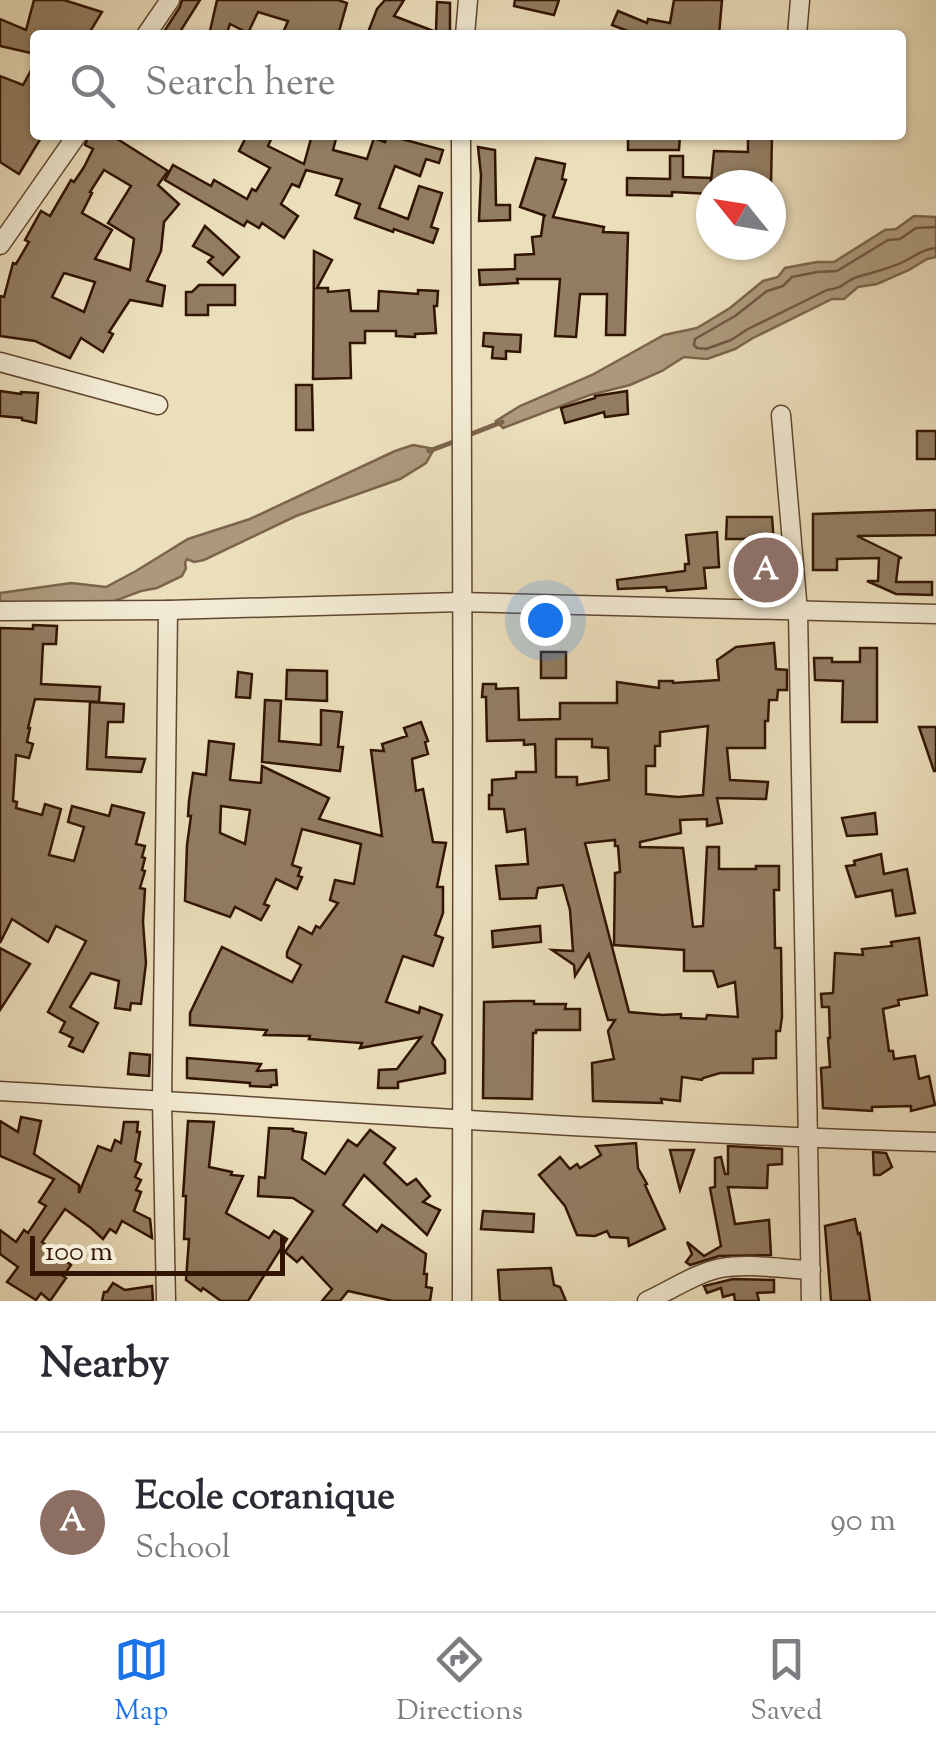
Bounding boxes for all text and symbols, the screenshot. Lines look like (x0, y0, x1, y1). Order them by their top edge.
search box (30, 30, 906, 140)
icon: search (65, 58, 120, 113)
text: Search here (145, 58, 336, 112)
north arrow (696, 170, 786, 260)
pin: A (734, 532, 798, 608)
your location (520, 595, 571, 646)
scale bar (30, 1231, 285, 1276)
text: 100 m (45, 1233, 113, 1273)
text: Nearby (40, 1336, 169, 1396)
text: Ecole coranique (135, 1472, 395, 1526)
text: A (60, 1499, 85, 1545)
text: 90 m (830, 1499, 896, 1545)
text: School (135, 1526, 231, 1572)
tab: Map (114, 1632, 169, 1732)
tab: Directions (396, 1632, 523, 1732)
tab: Saved (750, 1632, 822, 1732)

